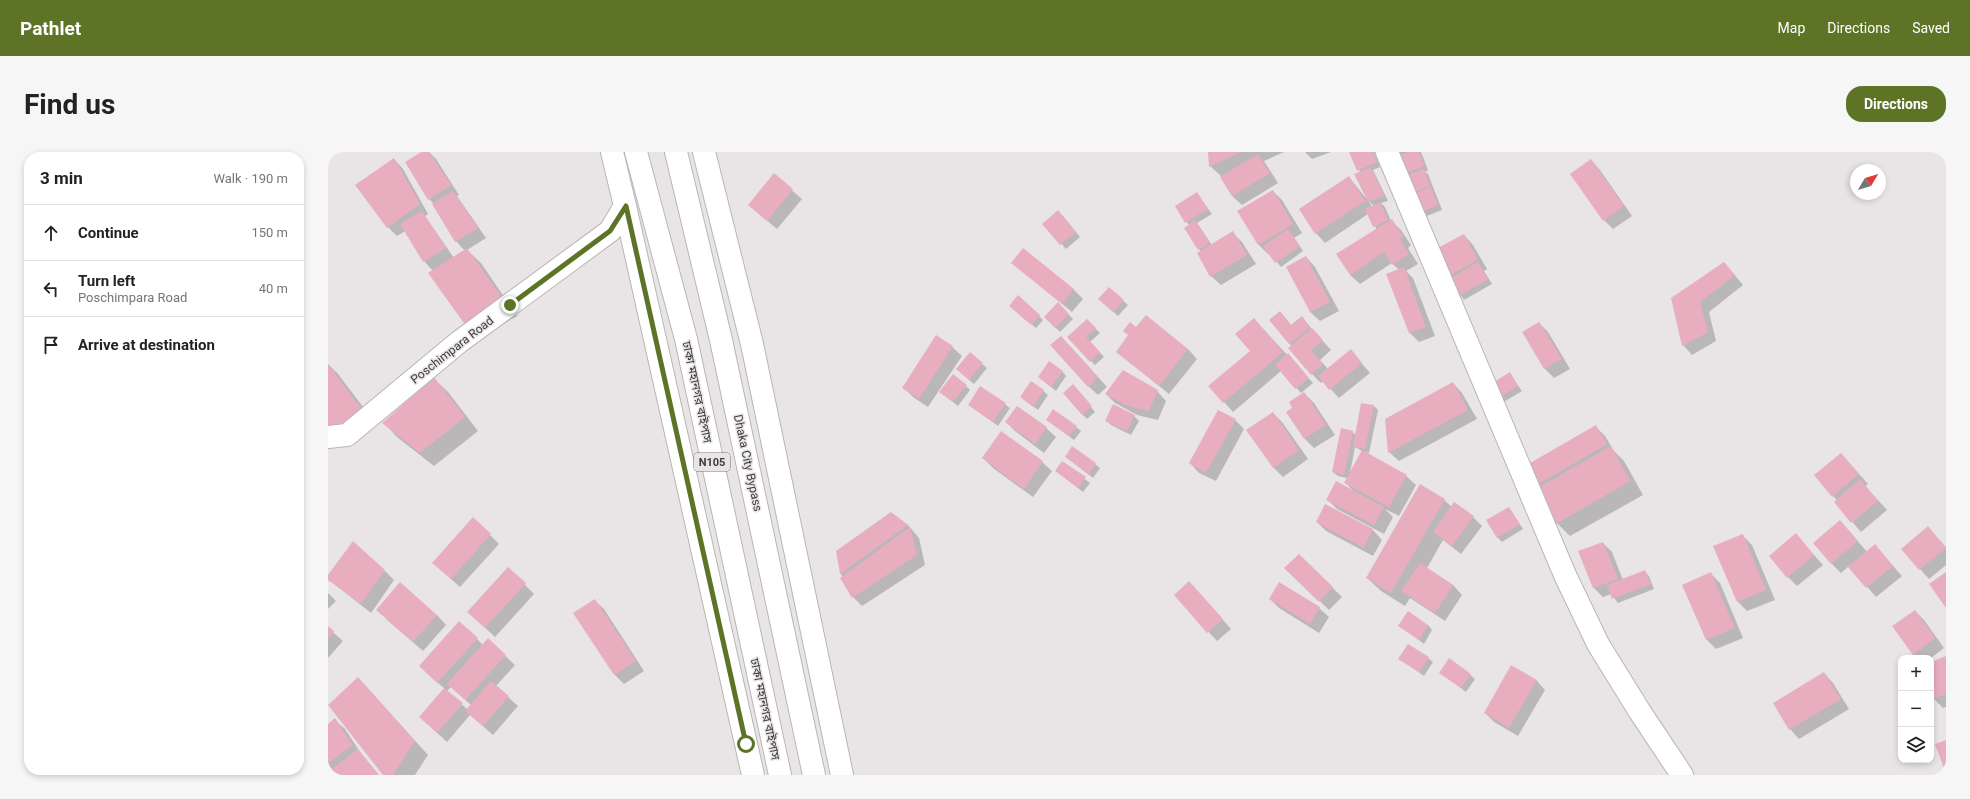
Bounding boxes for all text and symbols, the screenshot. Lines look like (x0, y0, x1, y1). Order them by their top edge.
text: Pathlet (20, 17, 81, 40)
text: Map (1778, 20, 1805, 36)
text: Directions (1827, 20, 1890, 36)
text: Saved (1912, 20, 1950, 36)
button: Directions (1846, 86, 1946, 122)
text: Find us (24, 88, 115, 121)
north arrow (1850, 164, 1886, 200)
text: 3 min (40, 168, 83, 188)
text: Walk · 190 m (213, 171, 288, 186)
icon: ahead (40, 222, 62, 244)
text: Continue (78, 224, 139, 242)
text: 150 m (251, 225, 288, 240)
text: Turn left (78, 272, 135, 290)
icon: left (40, 278, 62, 300)
text: 40 m (259, 281, 288, 296)
text: Poschimpara Road (78, 290, 187, 305)
route end (501, 296, 519, 314)
street label: Poschimpara Road (408, 313, 496, 387)
icon: arrive (40, 334, 62, 356)
text: Arrive at destination (78, 336, 215, 354)
street label: ঢাকা মহানগর বাইপাস (679, 339, 716, 445)
street label: Dhaka City Bypass (731, 413, 765, 513)
road number: N105 (694, 453, 730, 471)
map controls (1898, 655, 1934, 763)
button: + (1898, 655, 1934, 691)
street label: ঢাকা মহানগর বাইপাস (747, 656, 784, 762)
button: − (1898, 691, 1934, 727)
button: layers (1898, 727, 1934, 763)
route start (737, 735, 755, 753)

